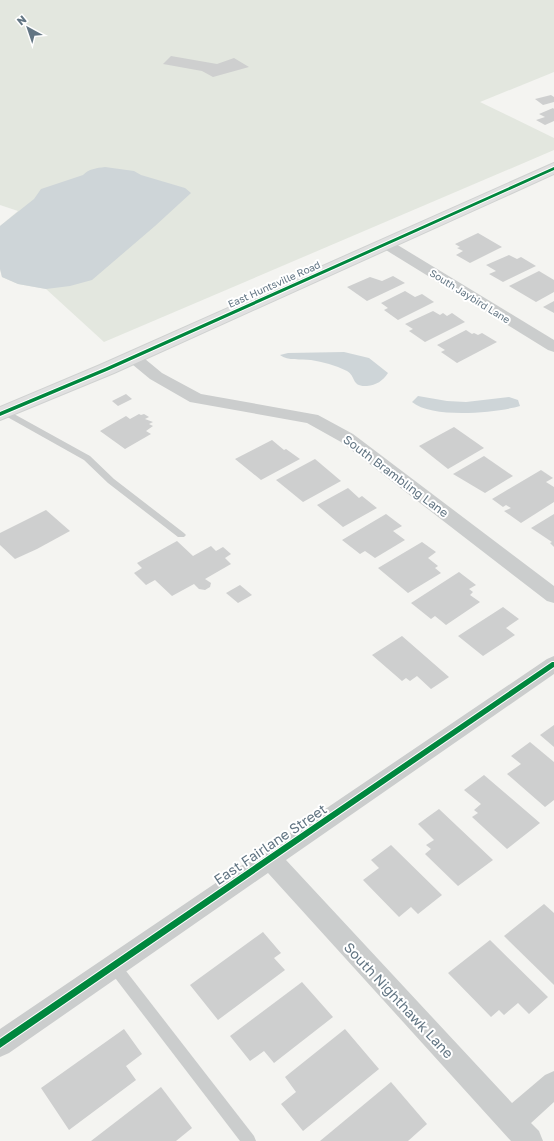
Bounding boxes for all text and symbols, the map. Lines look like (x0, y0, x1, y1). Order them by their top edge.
north arrow (8, 8, 48, 48)
text: N (14, 12, 29, 28)
street label: East Huntsville Road (226, 258, 322, 310)
street label: South Jaybird Lane (428, 266, 513, 326)
street label: South Brambling Lane (341, 432, 451, 520)
street label: East Fairlane Street (211, 800, 329, 888)
street label: South Nighthawk Lane (341, 938, 457, 1062)

